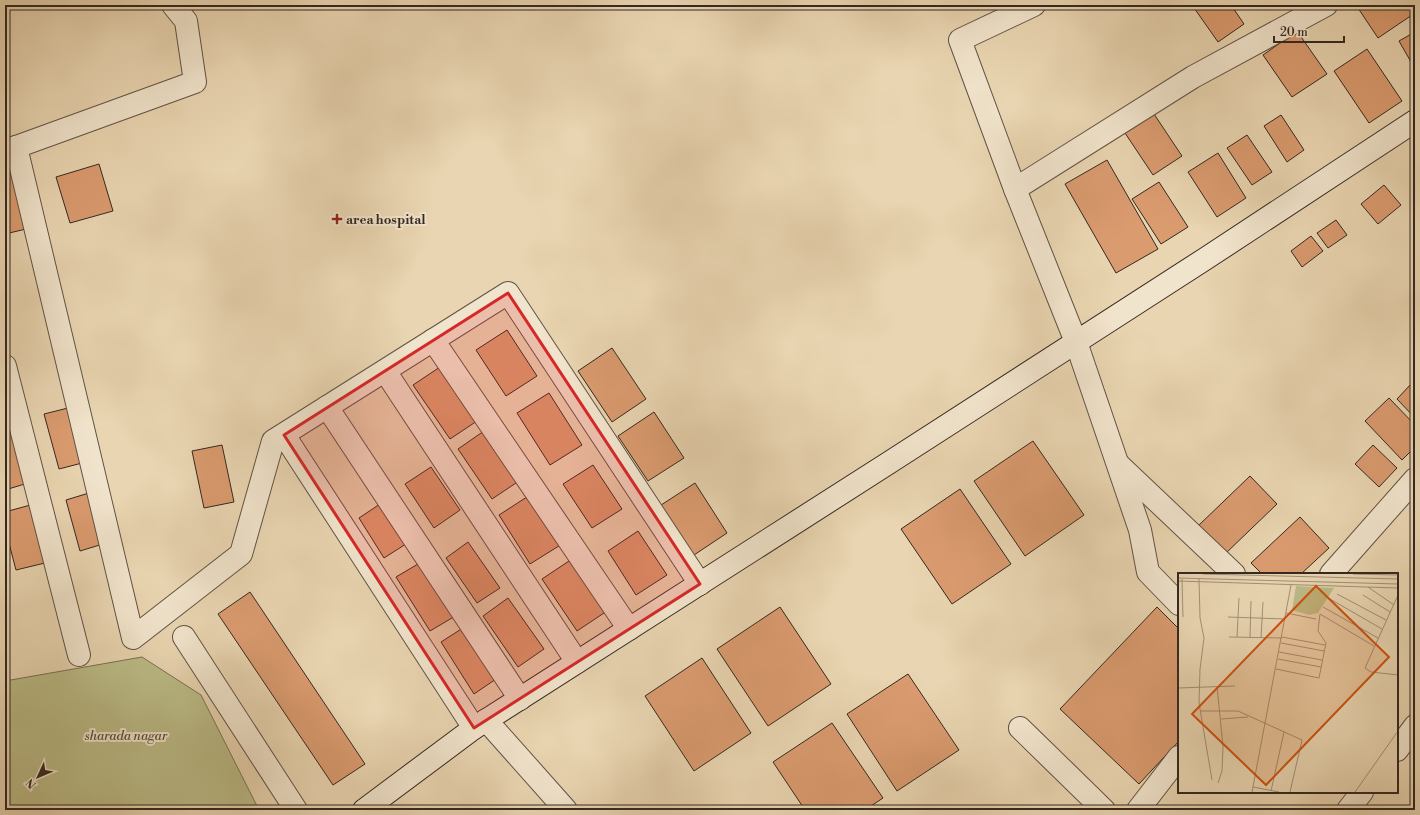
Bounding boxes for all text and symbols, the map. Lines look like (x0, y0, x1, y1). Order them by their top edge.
scale bar (1274, 18, 1344, 44)
text: 20 m (1280, 25, 1308, 40)
place label: area hospital (346, 212, 426, 228)
marker: area hospital (331, 213, 343, 225)
inset map (1178, 573, 1398, 793)
park label: sharada nagar (84, 728, 168, 744)
north arrow (18, 757, 58, 797)
text: N (23, 775, 40, 791)

